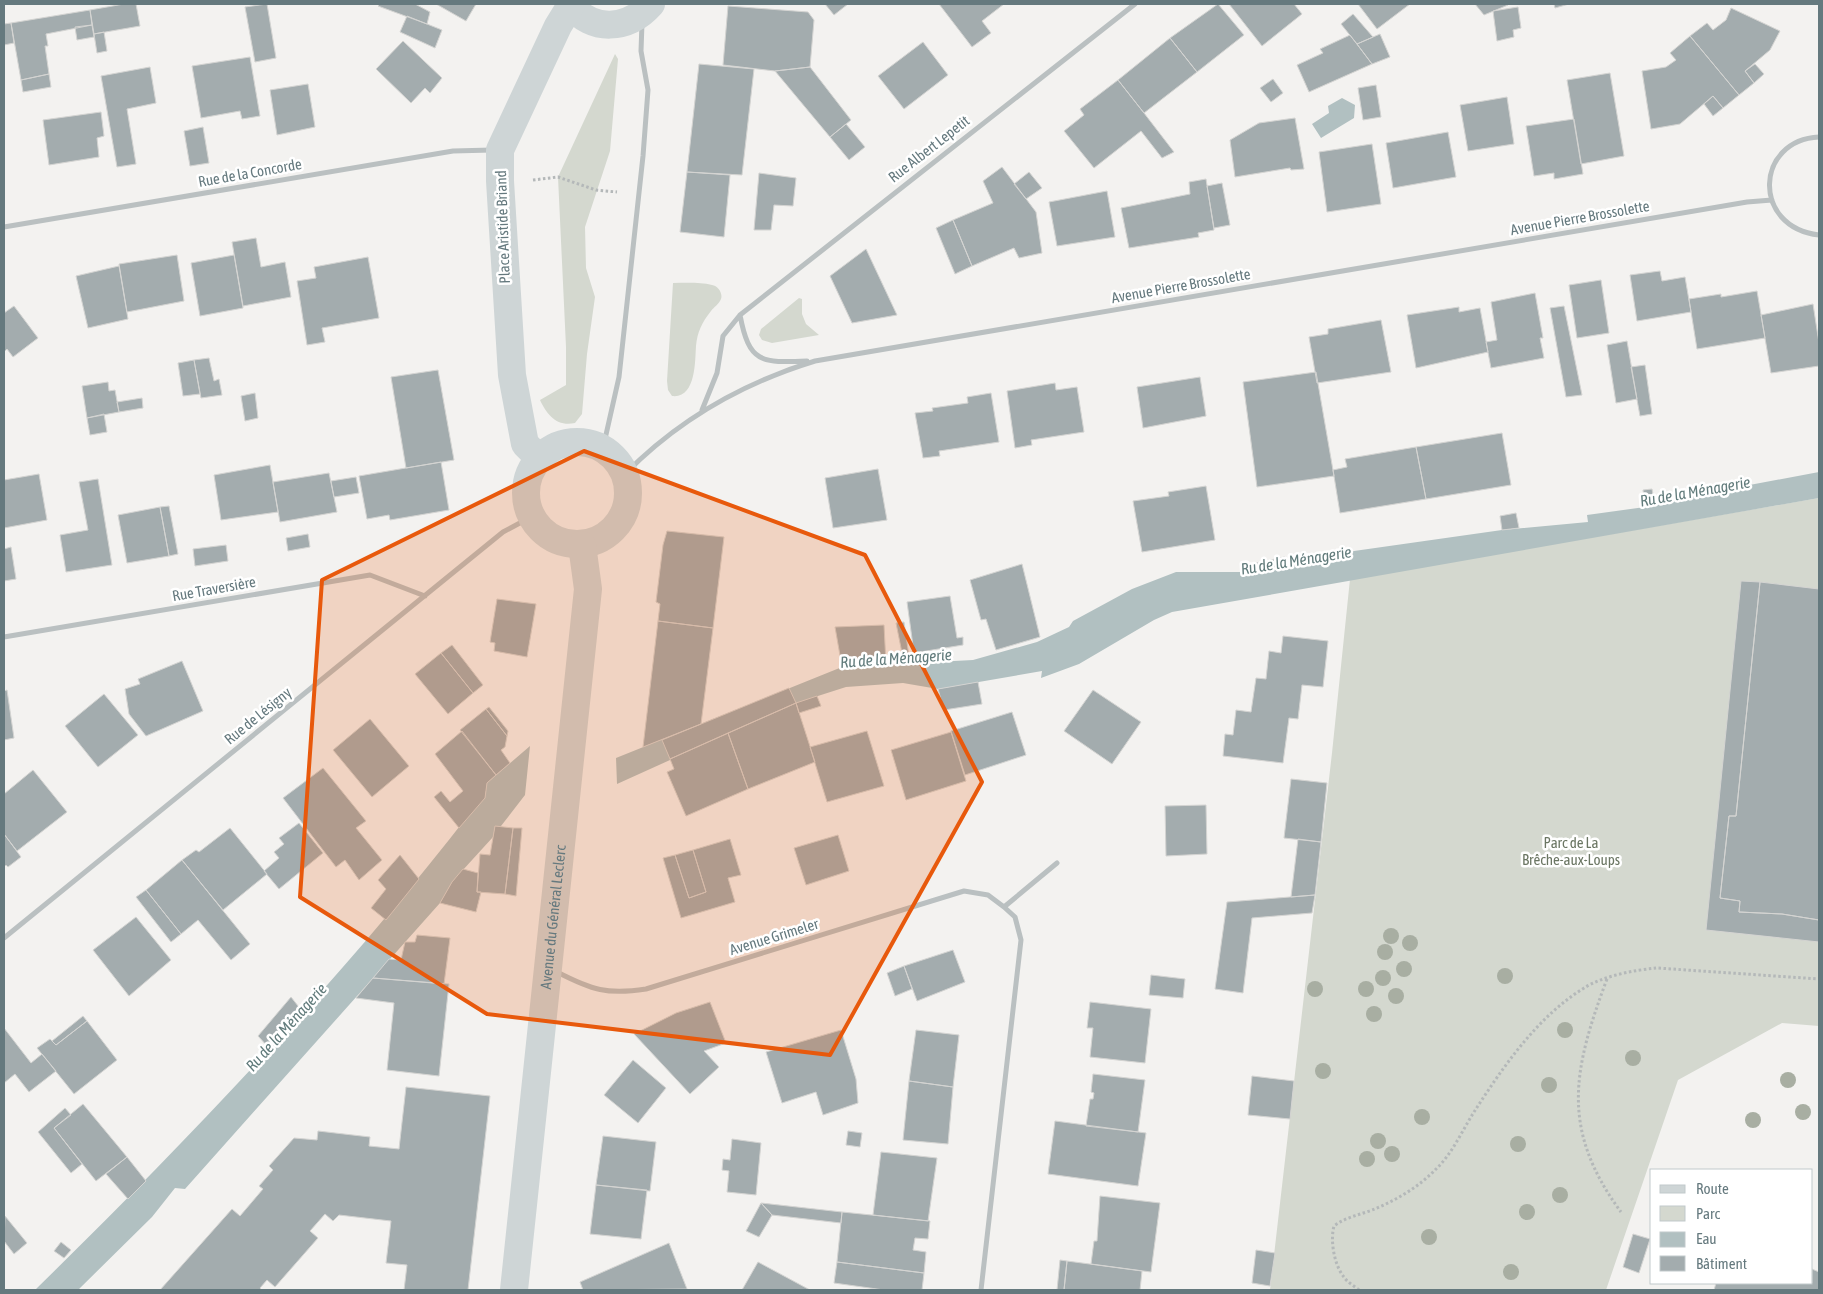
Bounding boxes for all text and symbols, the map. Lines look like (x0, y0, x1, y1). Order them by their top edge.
street label: Rue Albert Lepetit (885, 112, 973, 186)
street label: Rue de la Concorde (197, 155, 303, 190)
street label: Place Aristide Briand (492, 170, 513, 284)
street label: Avenue Pierre Brossolette (1509, 197, 1651, 238)
street label: Avenue Pierre Brossolette (1110, 265, 1252, 306)
water label: Ru de la Ménagerie (1638, 472, 1752, 511)
water label: Ru de la Ménagerie (1239, 542, 1353, 579)
street label: Rue Traversière (171, 573, 257, 604)
water label: Ru de la Ménagerie (840, 645, 953, 672)
street label: Rue de Lésigny (221, 684, 294, 748)
park label: Parc de La Brêche-aux-Loups (1522, 834, 1620, 868)
street label: Avenue du Général Leclerc (537, 844, 569, 990)
street label: Avenue Grimeler (727, 915, 821, 958)
water label: Ru de la Ménagerie (242, 979, 331, 1075)
legend (1650, 1169, 1813, 1284)
text: Route (1696, 1180, 1729, 1197)
text: Parc (1696, 1205, 1720, 1222)
text: Eau (1696, 1230, 1717, 1247)
text: Bâtiment (1696, 1255, 1747, 1272)

